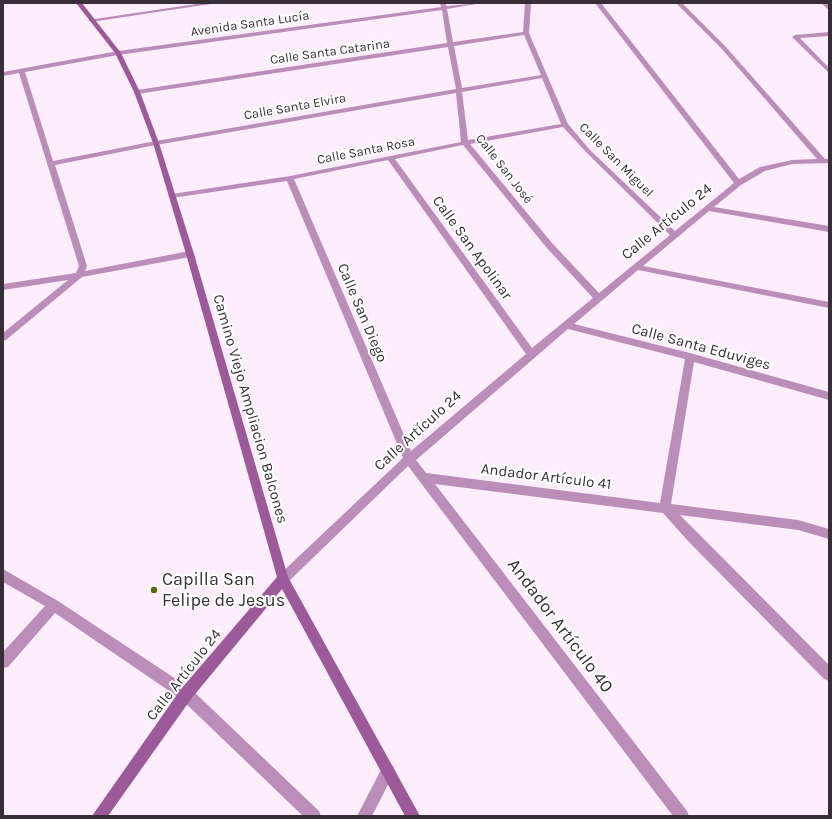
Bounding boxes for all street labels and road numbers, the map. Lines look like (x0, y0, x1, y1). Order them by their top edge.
street label: Avenida Santa Lucía (190, 8, 310, 40)
street label: Calle Santa Catarina (269, 36, 391, 68)
street label: Calle Santa Elvira (243, 90, 347, 124)
street label: Calle San Miguel (576, 120, 656, 200)
street label: Calle San José (472, 131, 536, 207)
street label: Calle Santa Rosa (316, 134, 416, 168)
street label: Calle Artículo 24 (618, 180, 716, 264)
street label: Calle San Apolinar (428, 193, 516, 303)
street label: Calle San Diego (333, 261, 391, 365)
street label: Camino Viejo Ampliacion Balcones (209, 292, 291, 526)
street label: Calle Santa Eduviges (629, 320, 773, 374)
street label: Calle Artículo 24 (371, 387, 465, 475)
street label: Andador Artículo 41 (480, 460, 612, 494)
street label: Andador Artículo 40 (503, 555, 617, 697)
street label: Calle Artículo 24 (143, 626, 225, 724)

